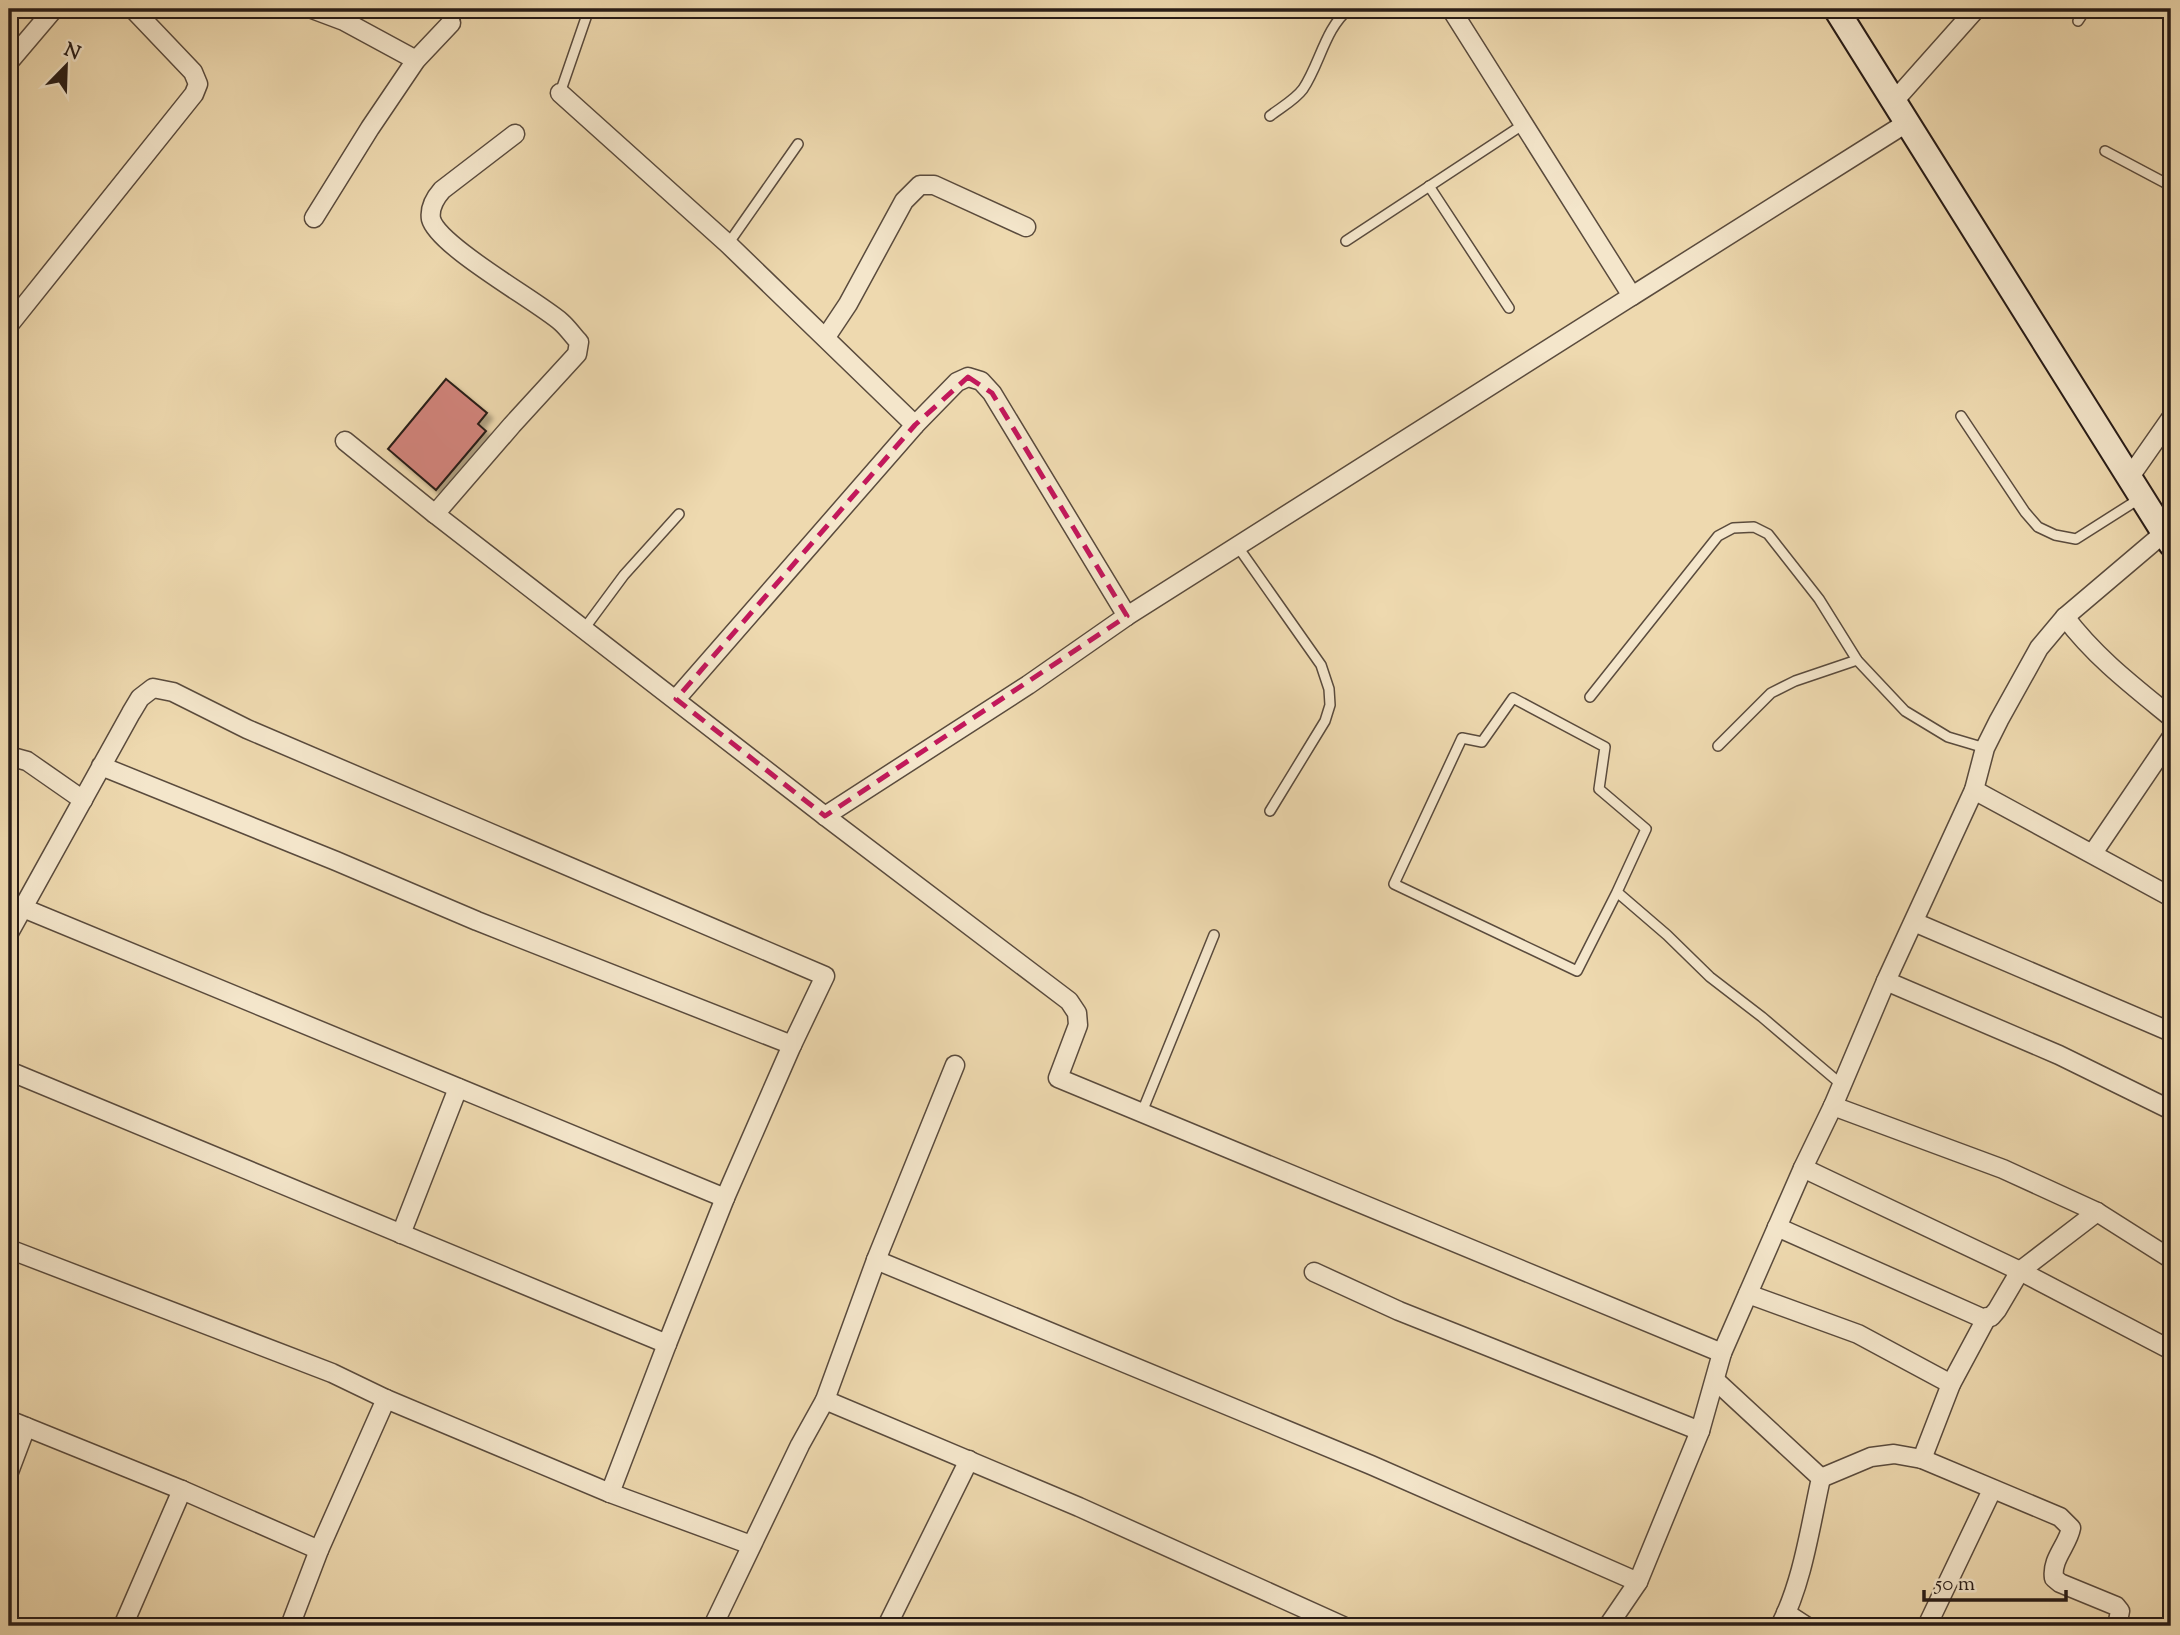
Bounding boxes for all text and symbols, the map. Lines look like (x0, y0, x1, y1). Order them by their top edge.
north arrow (32, 32, 102, 102)
text: N (59, 37, 84, 68)
scale bar (1924, 1558, 2066, 1602)
text: 50 m (1934, 1570, 1975, 1600)

